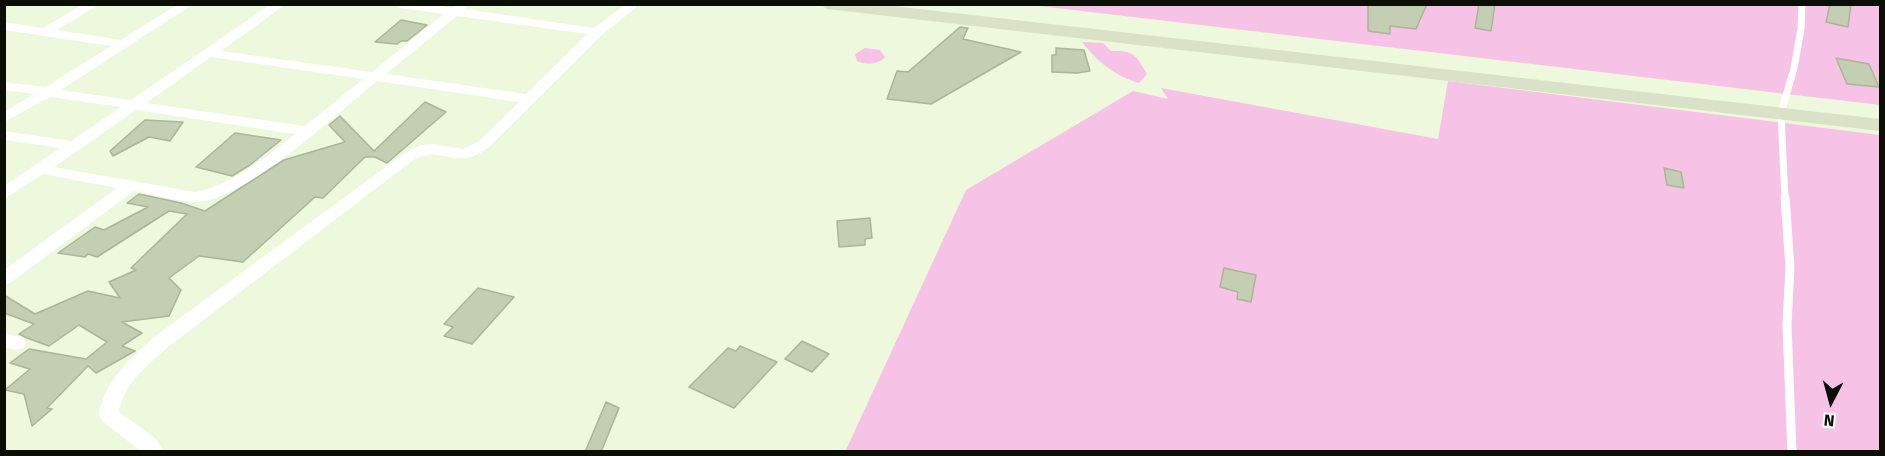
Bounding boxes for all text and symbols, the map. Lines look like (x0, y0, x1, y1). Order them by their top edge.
north arrow (1801, 372, 1861, 432)
text: N (1823, 410, 1835, 430)

